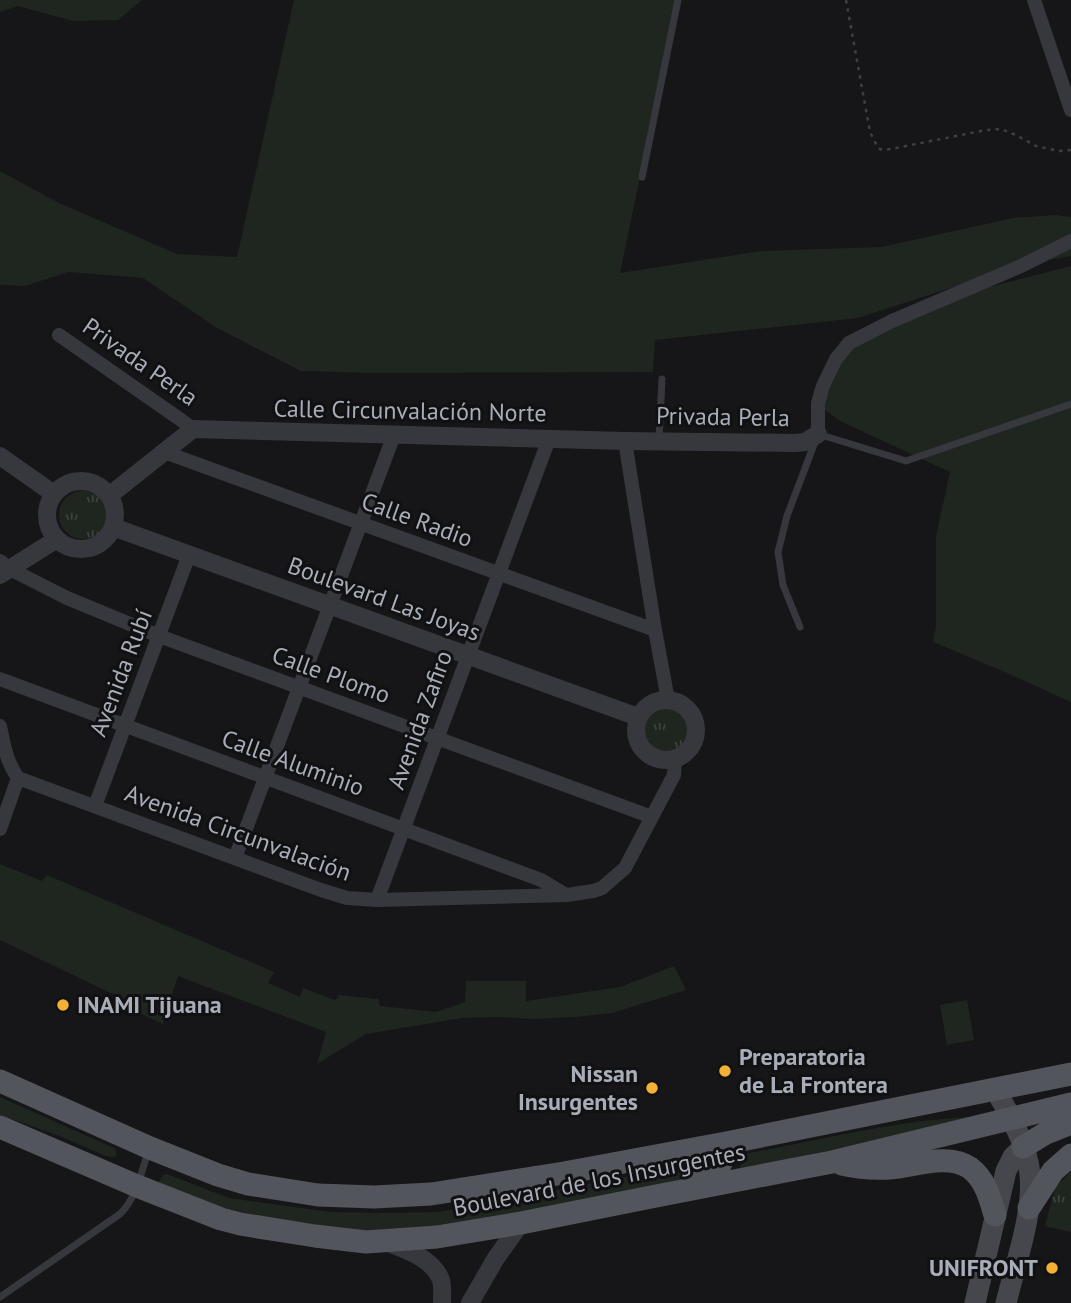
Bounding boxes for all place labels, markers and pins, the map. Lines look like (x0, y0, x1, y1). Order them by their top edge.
place label: INAMI Tijuana (77, 989, 222, 1020)
marker: INAMI Tijuana (55, 997, 71, 1013)
place label: Preparatoria de La Frontera (739, 1041, 888, 1100)
place label: Nissan Insurgentes (518, 1058, 638, 1117)
marker: Preparatoria de La Frontera (717, 1063, 733, 1079)
marker: Nissan Insurgentes (644, 1080, 660, 1096)
place label: UNIFRONT (929, 1252, 1038, 1283)
marker: UNIFRONT (1044, 1260, 1060, 1276)

